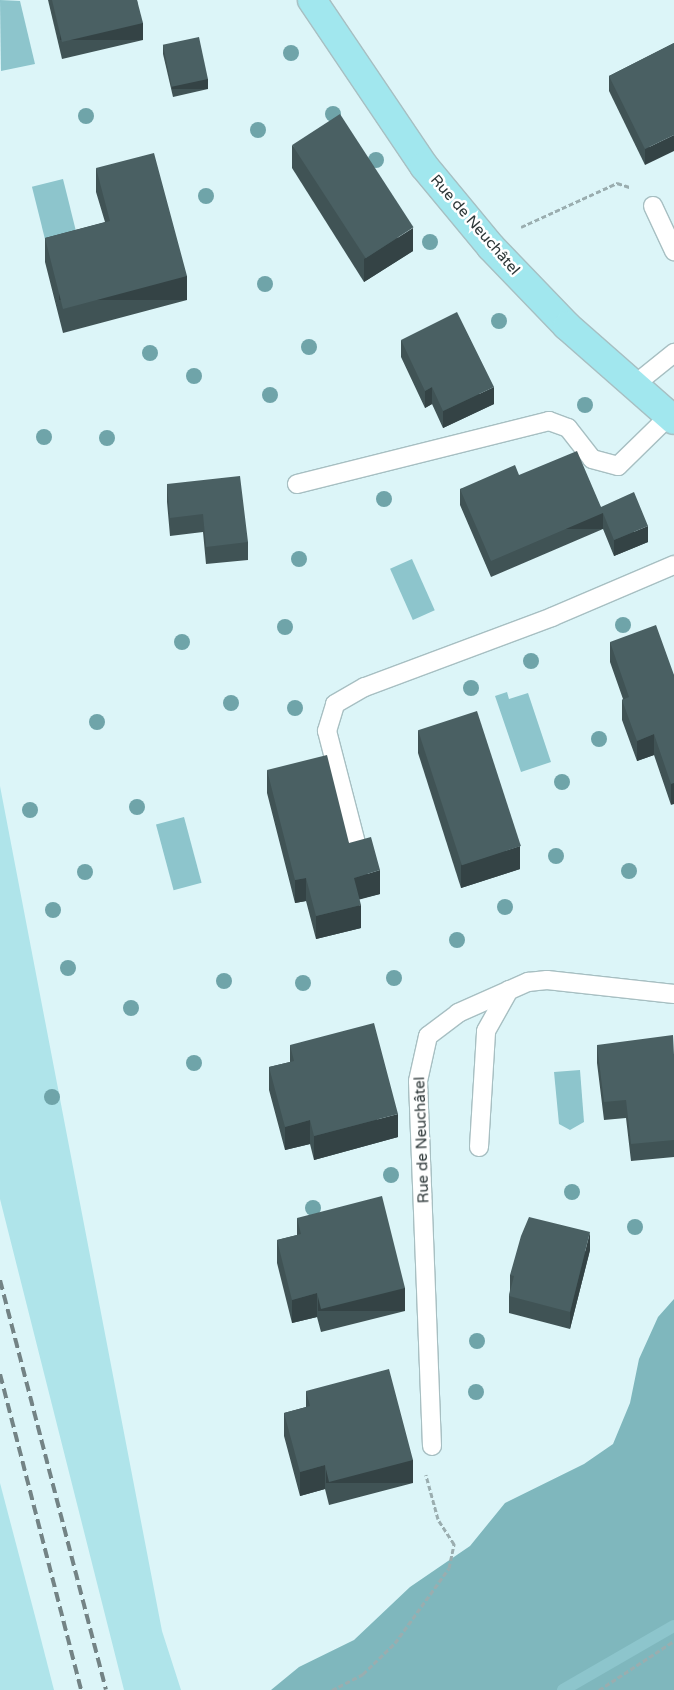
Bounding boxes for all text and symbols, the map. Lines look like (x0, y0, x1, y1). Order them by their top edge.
street label: Rue de Neuchâtel (427, 171, 523, 279)
street label: Rue de Neuchâtel (411, 1076, 433, 1204)

